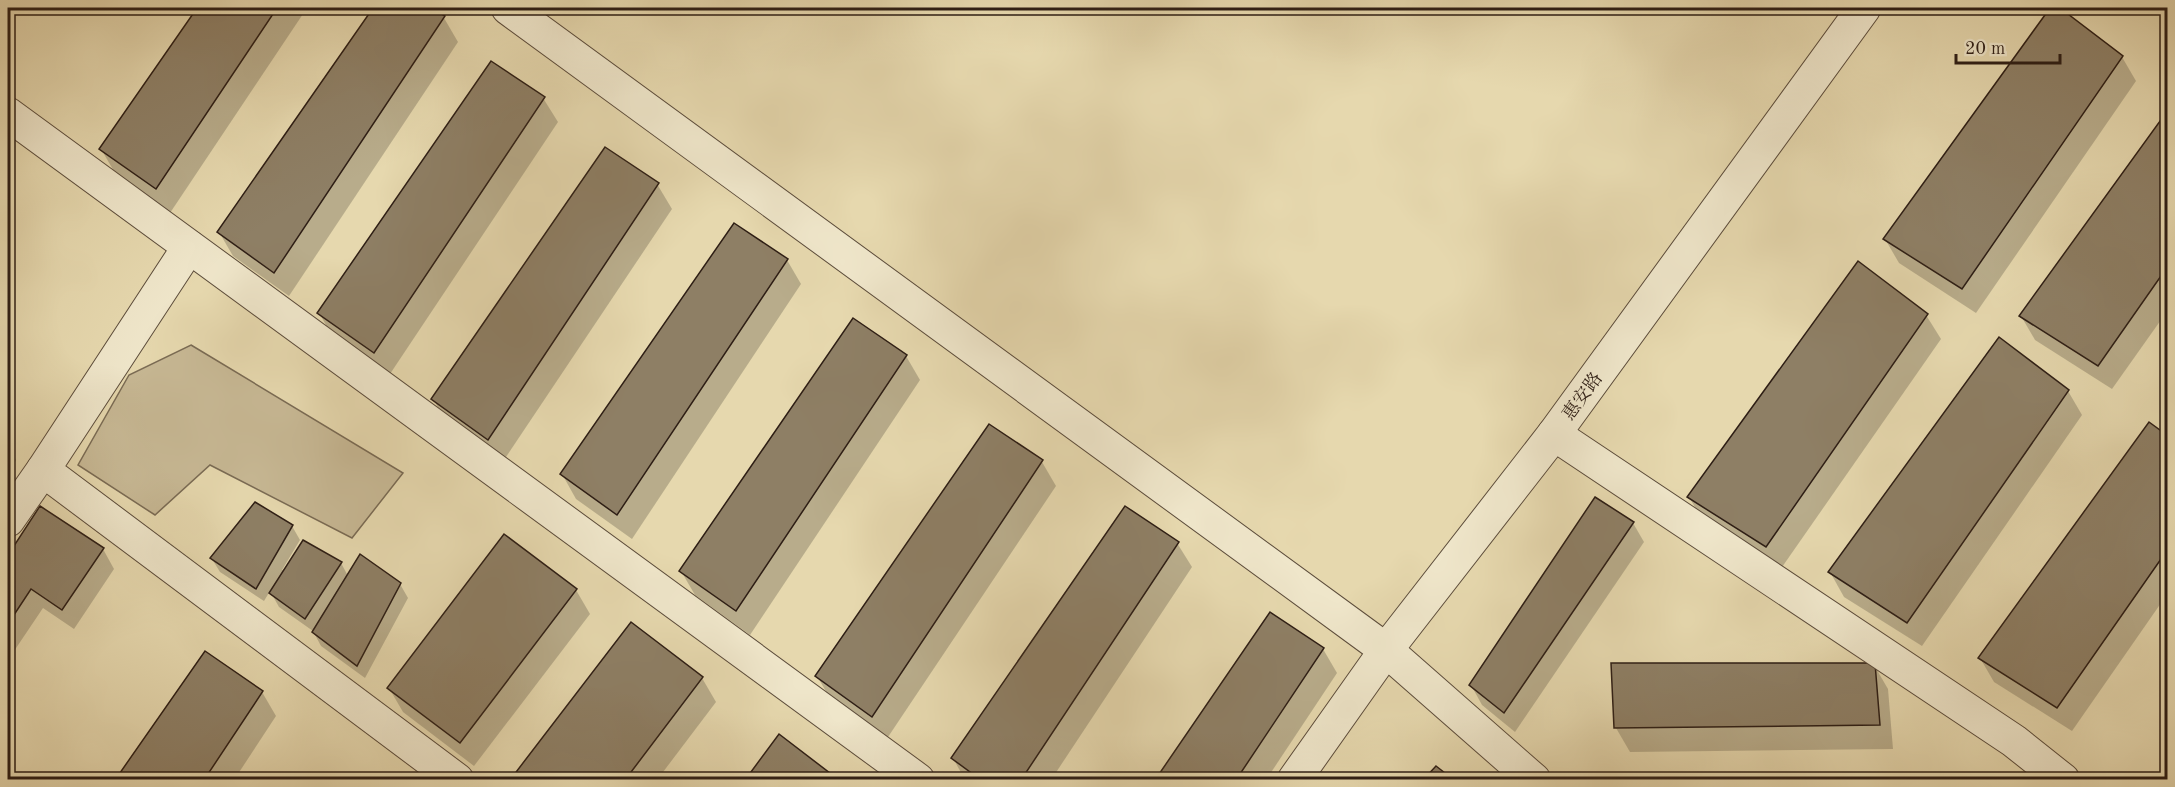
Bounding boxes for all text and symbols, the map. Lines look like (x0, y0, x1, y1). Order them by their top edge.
scale bar (1956, 27, 2060, 65)
text: 20 m (1965, 40, 2005, 58)
street label: 惠安路 (1558, 368, 1606, 424)

